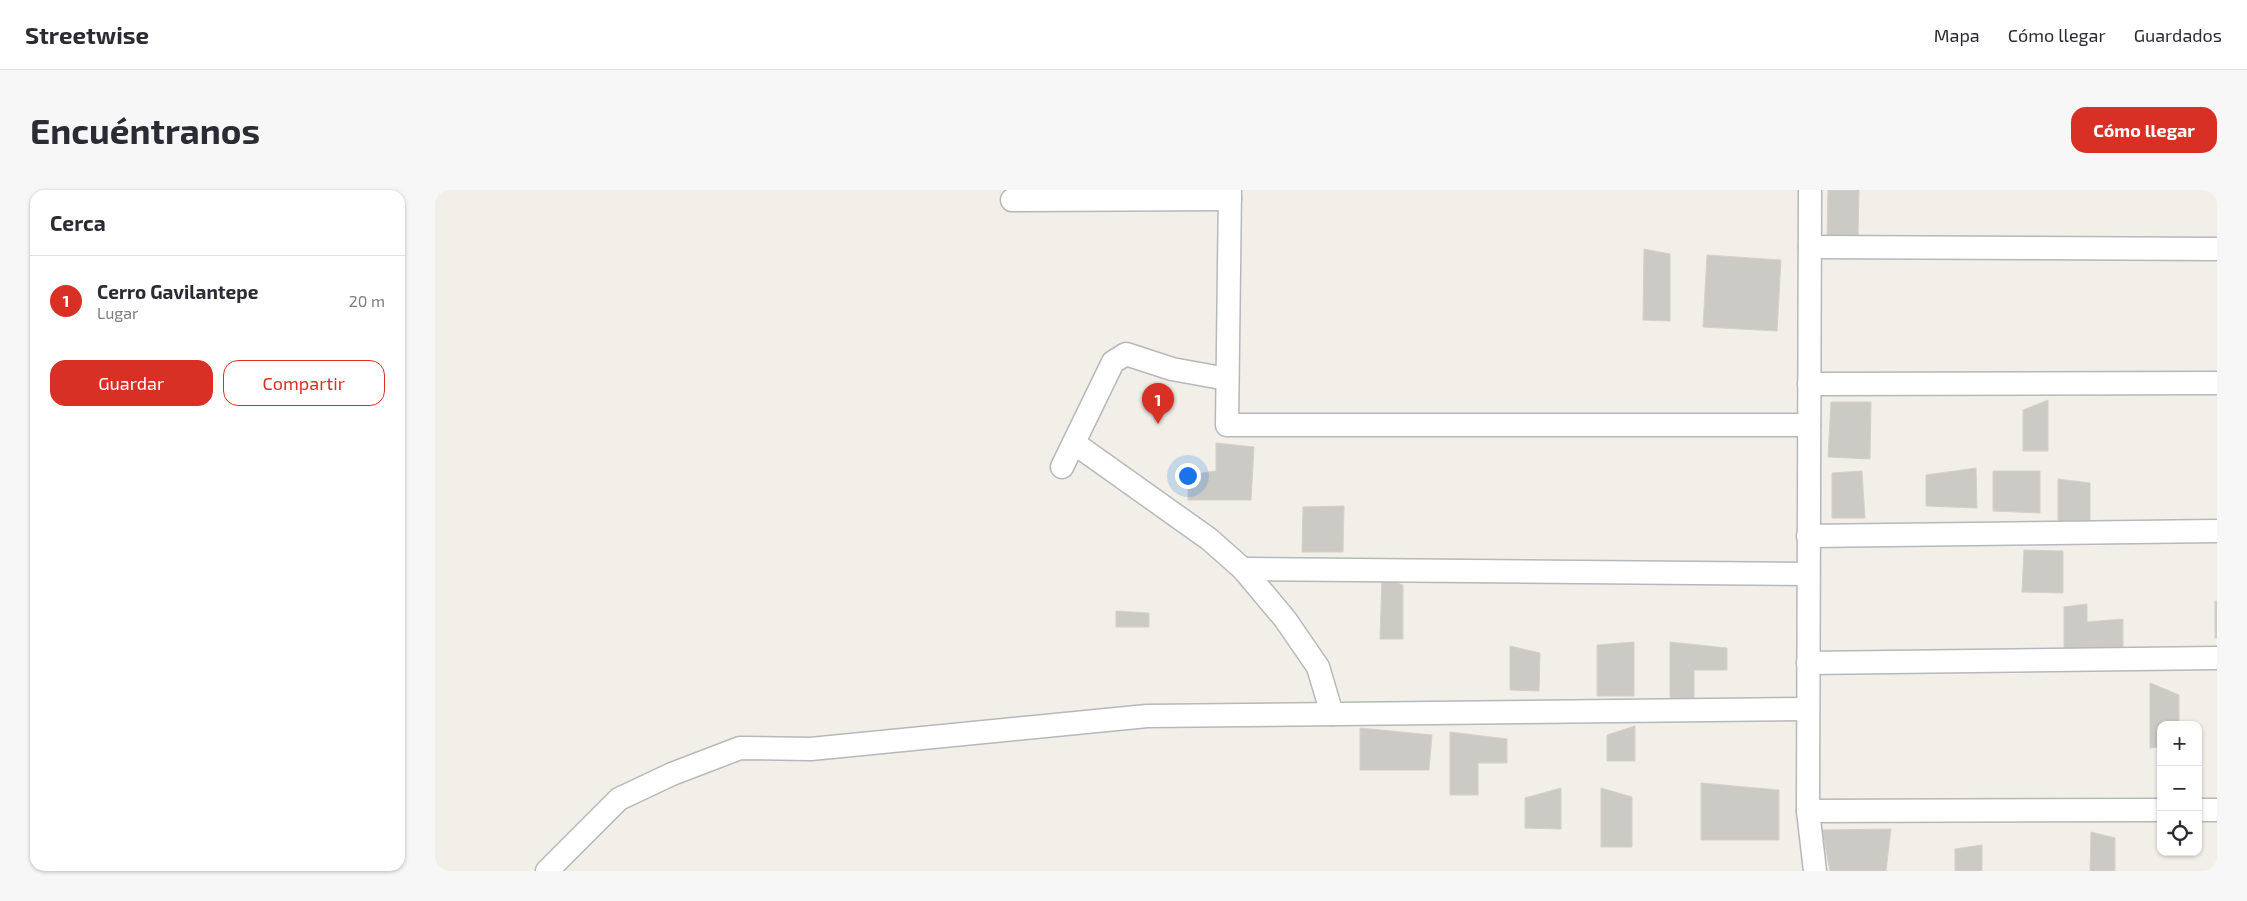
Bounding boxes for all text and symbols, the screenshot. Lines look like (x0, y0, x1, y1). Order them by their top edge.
text: Streetwise (25, 20, 149, 49)
text: Mapa (1934, 24, 1980, 46)
text: Cómo llegar (2008, 24, 2106, 46)
text: Guardados (2134, 24, 2222, 46)
button: Cómo llegar (2071, 107, 2217, 153)
text: Encuéntranos (30, 109, 260, 151)
text: Cerca (50, 210, 106, 235)
text: Cerro Gavilantepe (97, 280, 258, 303)
text: 1 (63, 291, 69, 310)
text: 20 m (349, 291, 385, 310)
text: Lugar (97, 303, 138, 322)
button: Guardar (50, 360, 213, 406)
button: Compartir (223, 360, 385, 406)
pin: 1 (1142, 383, 1174, 424)
your location (1175, 463, 1201, 489)
map controls (2157, 721, 2202, 856)
button: + (2157, 721, 2202, 766)
button: − (2157, 766, 2202, 811)
button: locate (2157, 811, 2202, 856)

